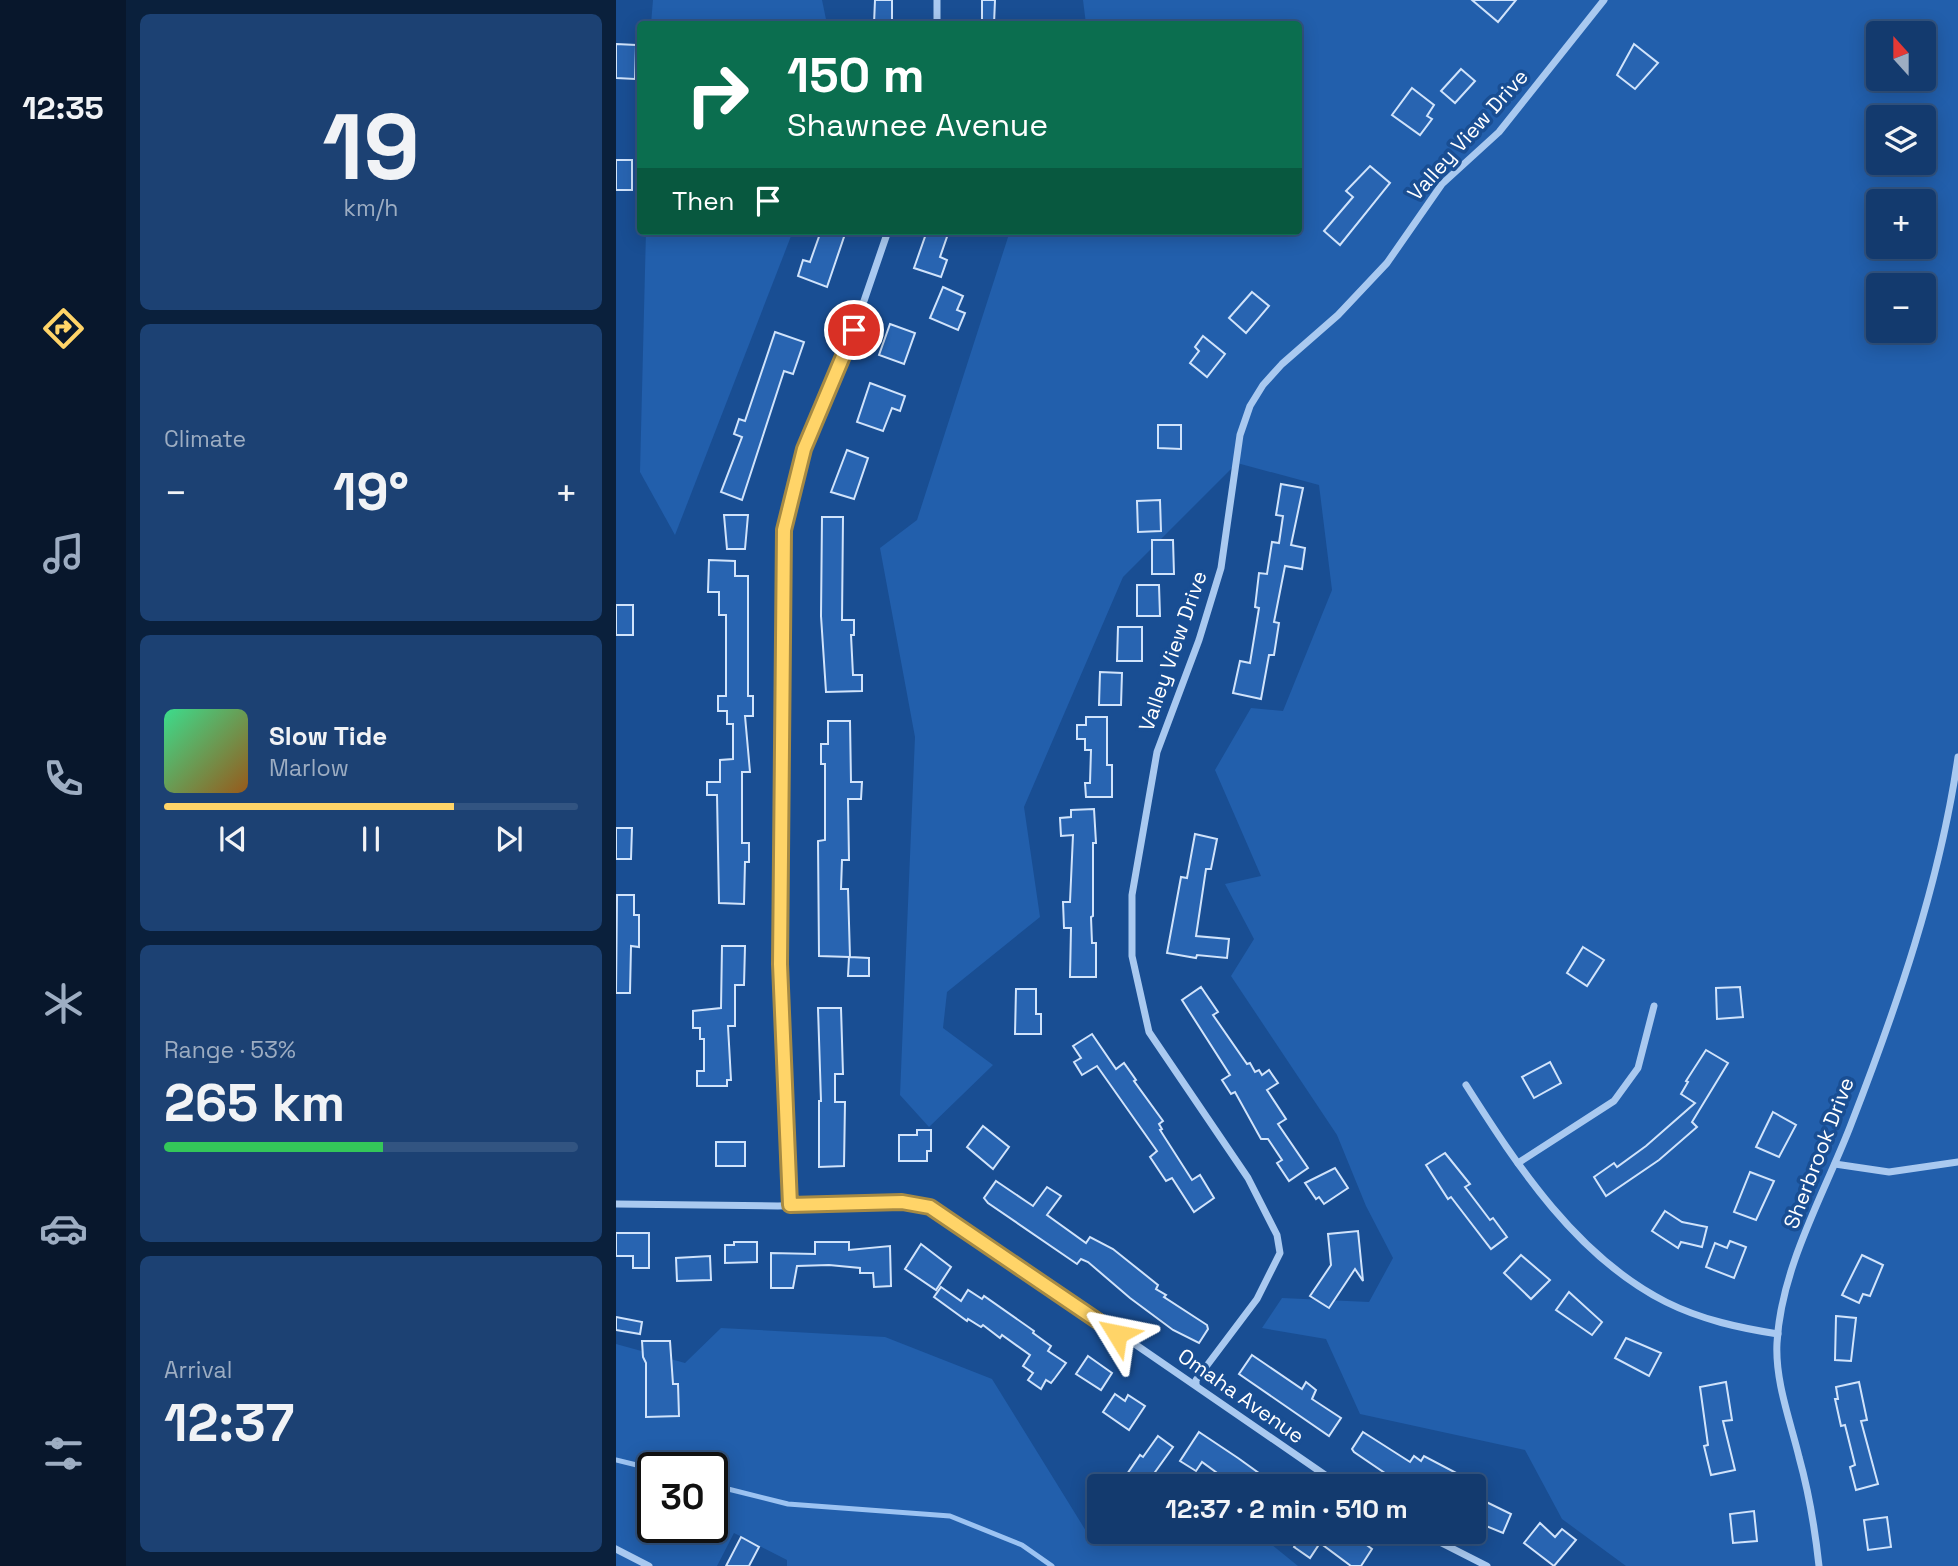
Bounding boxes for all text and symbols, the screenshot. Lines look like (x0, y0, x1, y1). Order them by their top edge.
north arrow (1866, 21, 1936, 91)
map controls (1866, 21, 1936, 343)
text: 150 m (787, 44, 925, 106)
icon: right (672, 49, 763, 140)
street label: Valley View Drive (1401, 63, 1534, 206)
text: 12:35 (22, 88, 104, 128)
text: 19 (322, 89, 420, 206)
text: Shawnee Avenue (787, 105, 1048, 145)
button: layers (1866, 105, 1936, 175)
icon: arrive (749, 182, 787, 220)
text: Then (672, 184, 735, 218)
button: + (1866, 189, 1936, 259)
text: km/h (344, 193, 398, 223)
button: − (1866, 273, 1936, 343)
pin (824, 300, 884, 360)
icon: directions (39, 304, 88, 353)
icon: arrive (835, 311, 873, 349)
text: Climate (164, 424, 246, 454)
text: 19° (333, 459, 409, 525)
text: − (164, 469, 188, 517)
text: + (554, 469, 578, 517)
icon: music (39, 529, 88, 578)
street label: Valley View Drive (1132, 567, 1213, 735)
text: Slow Tide (269, 719, 387, 753)
text: Marlow (269, 753, 349, 783)
icon: phone (39, 754, 88, 803)
icon: previous (214, 820, 252, 858)
icon: pause (352, 820, 390, 858)
icon: next (490, 820, 528, 858)
icon: climate (39, 979, 88, 1028)
text: Range · 53% (164, 1035, 296, 1065)
text: 265 km (164, 1070, 345, 1136)
street label: Sherbrook Drive (1777, 1073, 1860, 1232)
icon: car (39, 1204, 88, 1253)
position arrow (1080, 1297, 1154, 1371)
street label: Omaha Avenue (1173, 1342, 1310, 1449)
text: Arrival (164, 1355, 232, 1385)
text: 12:37 (164, 1390, 294, 1456)
icon: filters (39, 1429, 88, 1478)
speed limit sign: 30 (637, 1452, 728, 1543)
text: 12:37 · 2 min · 510 m (1165, 1492, 1408, 1526)

